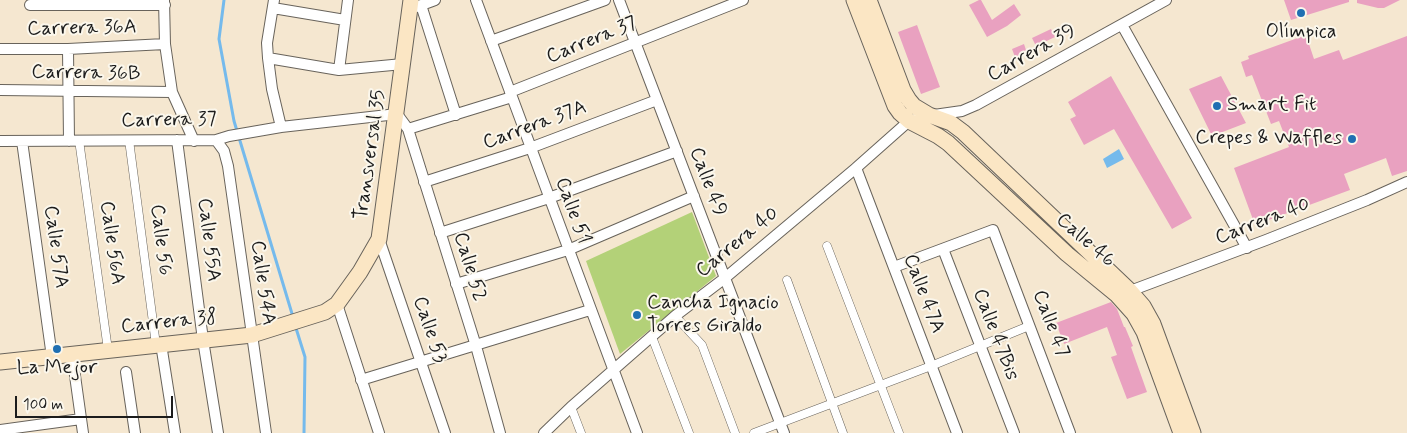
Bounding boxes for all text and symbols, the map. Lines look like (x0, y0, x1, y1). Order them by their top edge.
marker: Olímpica (1295, 7, 1307, 19)
street label: Carrera 37 (543, 12, 641, 70)
street label: Carrera 36A (27, 16, 137, 42)
street label: Carrera 39 (984, 20, 1080, 88)
place label: Olímpica (1266, 21, 1336, 45)
street label: Carrera 36B (31, 61, 141, 87)
street label: Transversal 35 (350, 89, 392, 221)
place label: Smart Fit (1227, 94, 1316, 118)
street label: Carrera 37A (480, 96, 590, 156)
marker: Smart Fit (1211, 100, 1223, 112)
street label: Carrera 37 (121, 108, 217, 134)
place label: Crepes & Waffles (1195, 127, 1342, 151)
marker: Crepes & Waffles (1346, 133, 1358, 145)
street label: Calle 49 (683, 144, 731, 220)
street label: Calle 51 (549, 174, 595, 248)
street label: Carrera 40 (1212, 193, 1314, 251)
street label: Calle 55A (191, 197, 225, 283)
street label: Calle 56A (93, 199, 129, 287)
street label: Carrera 40 (692, 202, 784, 284)
street label: Calle 56 (144, 203, 176, 277)
street label: Calle 57A (37, 204, 73, 290)
street label: Calle 46 (1050, 209, 1120, 273)
street label: Calle 52 (447, 230, 491, 304)
street label: Calle 54A (244, 239, 280, 327)
street label: Calle 47A (897, 251, 949, 337)
street label: Calle 47Bis (967, 286, 1023, 384)
street label: Calle 47 (1026, 287, 1074, 361)
place label: Cancha Ignacio Torres Giraldo (647, 292, 779, 339)
street label: Calle 53 (406, 294, 452, 366)
street label: Carrera 38 (120, 306, 218, 340)
marker: Cancha Ignacio Torres Giraldo (631, 309, 643, 321)
marker: La Mejor (51, 343, 63, 355)
place label: La Mejor (17, 357, 97, 381)
scale bar (18, 386, 175, 418)
text: 100 m (23, 395, 63, 415)

